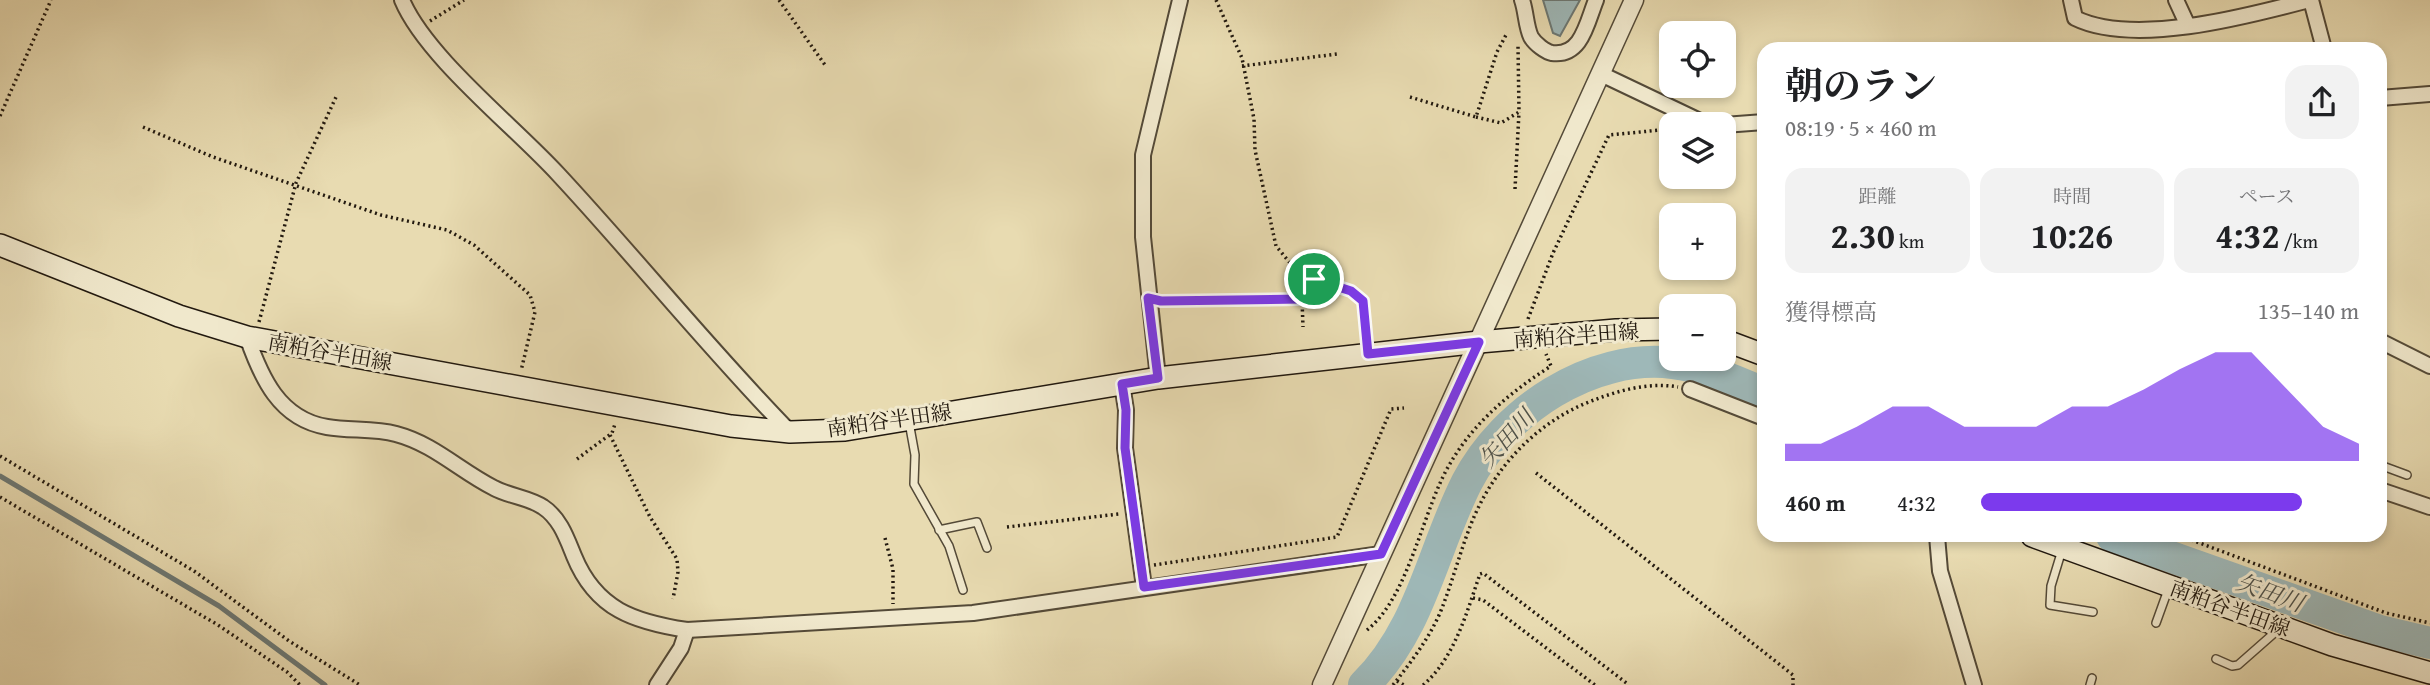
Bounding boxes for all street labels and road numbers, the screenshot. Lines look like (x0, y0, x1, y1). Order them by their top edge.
street label: 南粕谷半田線 (1512, 315, 1640, 355)
street label: 南粕谷半田線 (265, 326, 395, 378)
street label: 南粕谷半田線 (824, 396, 954, 444)
street label: 南粕谷半田線 (2165, 572, 2295, 644)

